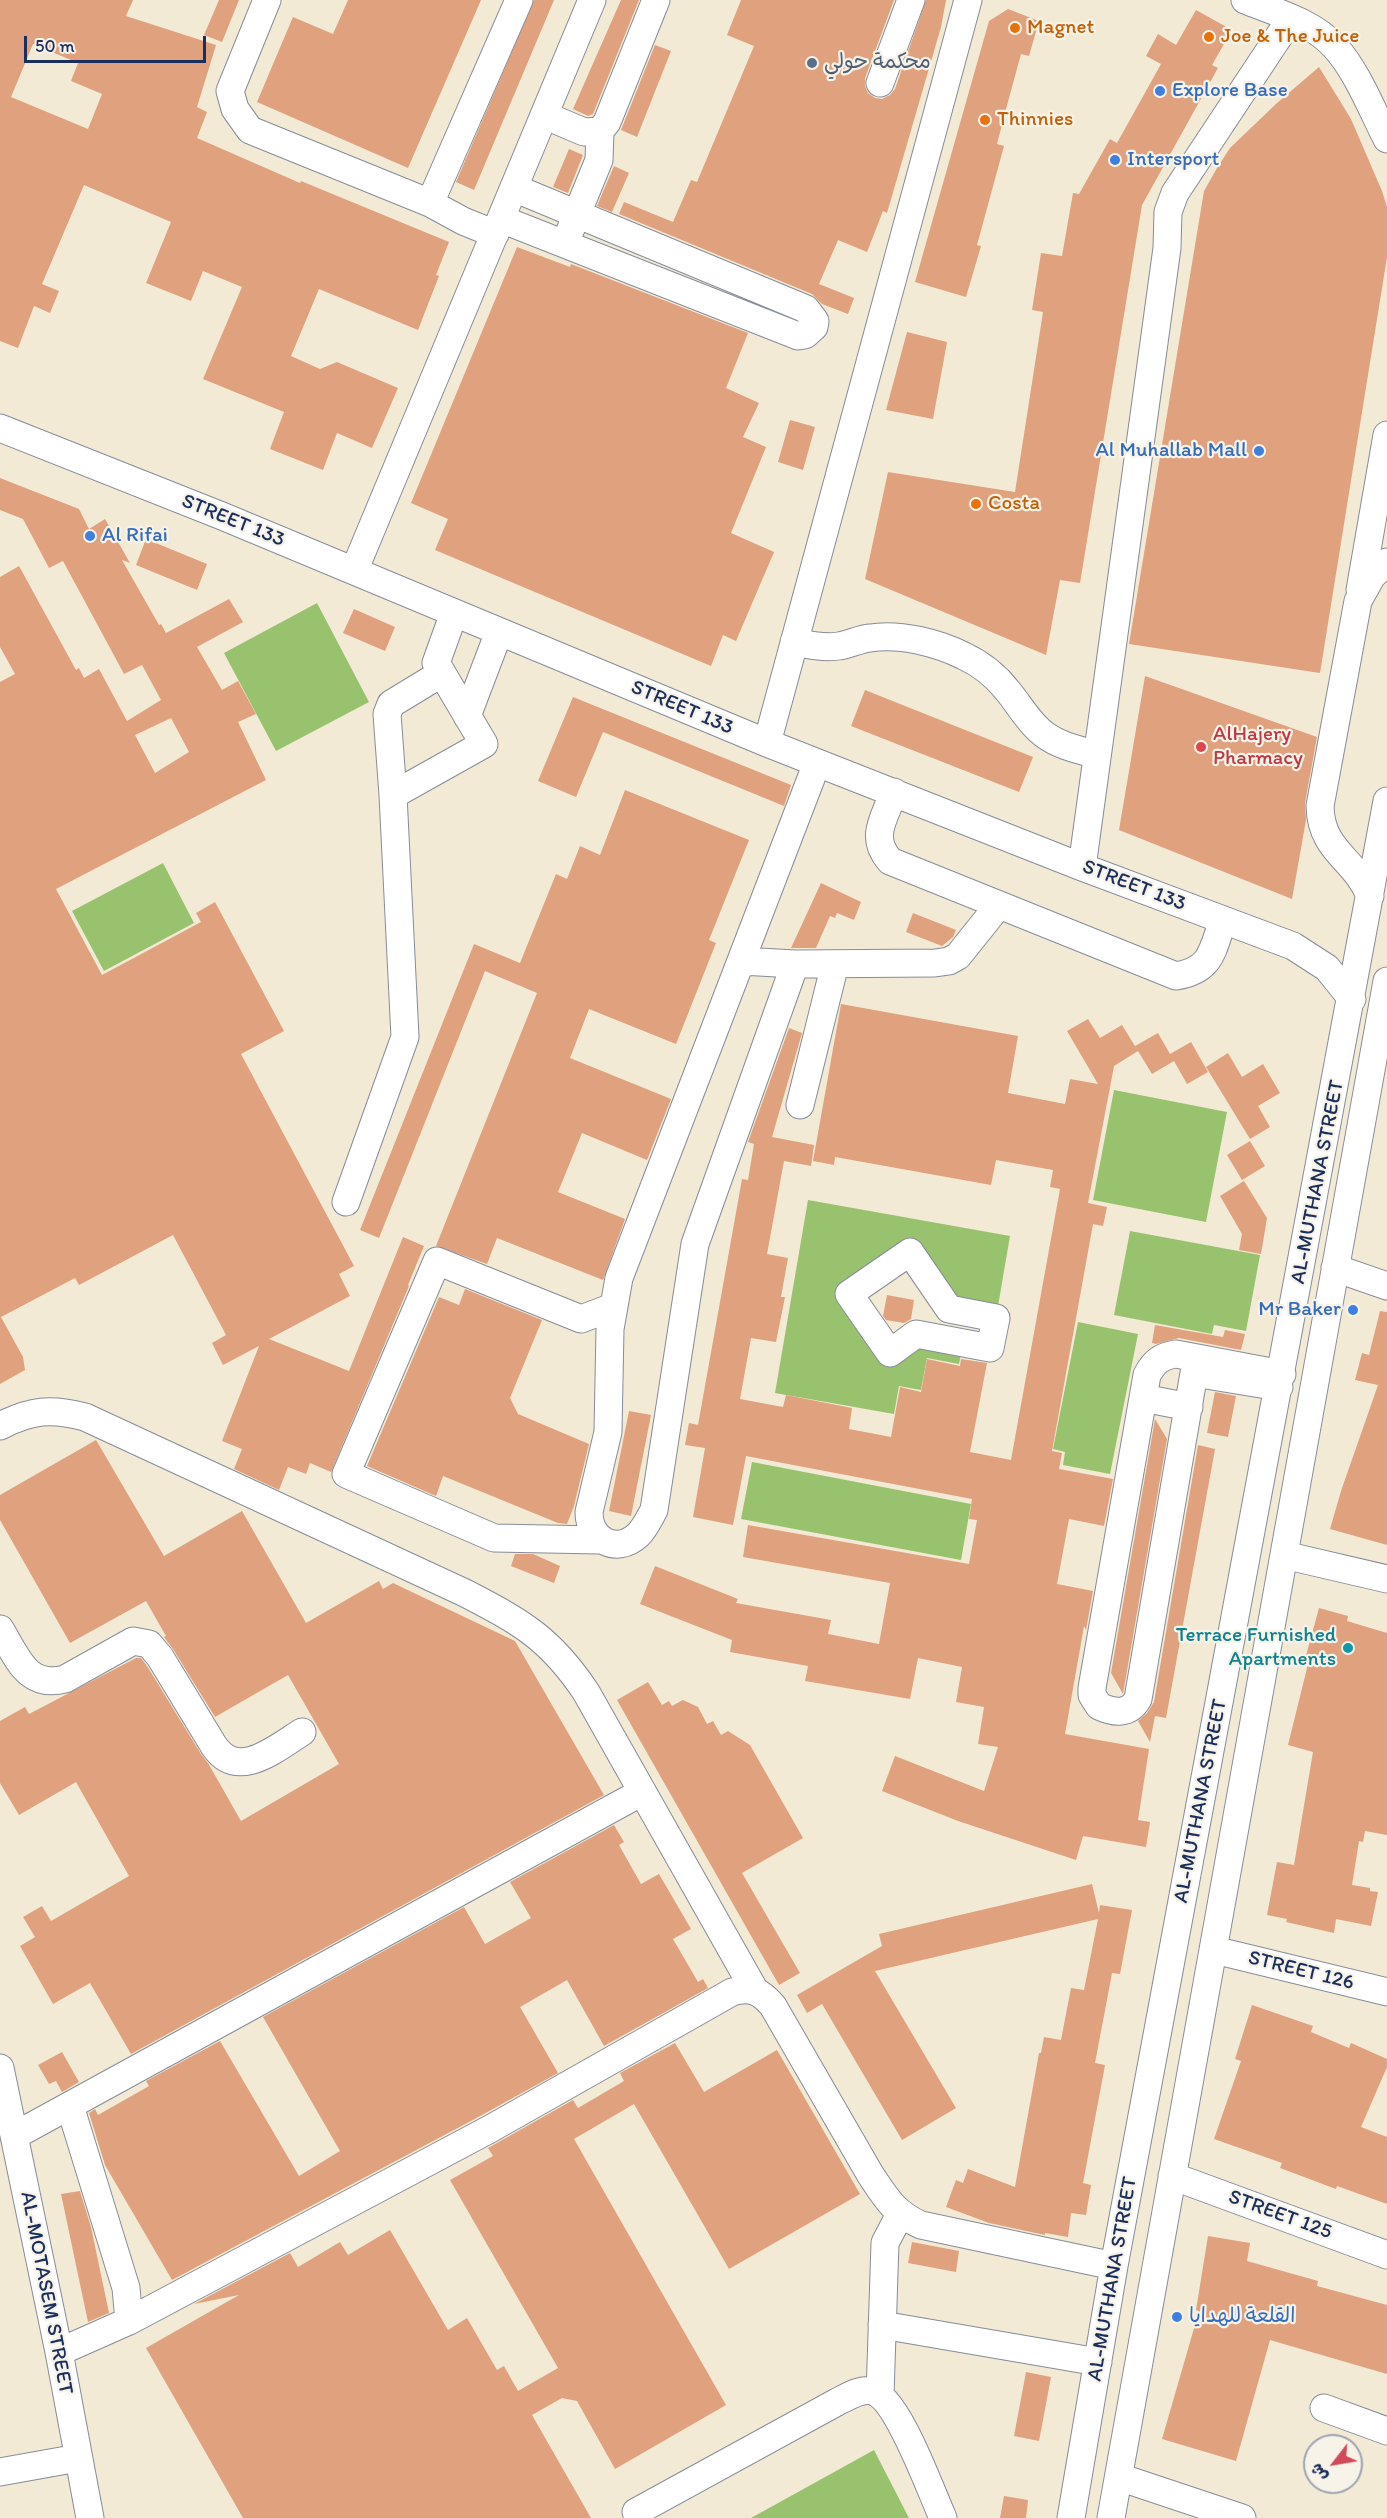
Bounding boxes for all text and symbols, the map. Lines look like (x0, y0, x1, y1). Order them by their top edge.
place label: Magnet (1027, 15, 1094, 41)
marker: Magnet (1008, 21, 1022, 35)
scale bar (27, 24, 208, 62)
place label: Joe & The Juice (1221, 24, 1359, 50)
marker: Joe & The Juice (1202, 30, 1216, 44)
text: 50 m (35, 35, 75, 57)
place label: محكمة حولي (824, 50, 931, 76)
marker: محكمة حولي (805, 56, 819, 70)
place label: Explore Base (1172, 78, 1288, 104)
marker: Explore Base (1153, 84, 1167, 98)
place label: Thinnies (997, 107, 1073, 133)
marker: Thinnies (978, 113, 992, 127)
place label: Intersport (1127, 147, 1220, 173)
marker: Intersport (1108, 153, 1122, 167)
place label: Al Muhallab Mall (1095, 438, 1247, 464)
marker: Al Muhallab Mall (1252, 444, 1266, 458)
street label: STREET 133 (178, 489, 288, 553)
place label: Costa (988, 491, 1040, 517)
marker: Costa (969, 497, 983, 511)
place label: Al Rifai (102, 523, 168, 549)
marker: Al Rifai (83, 529, 97, 543)
street label: STREET 133 (627, 675, 737, 741)
place label: AlHajery Pharmacy (1213, 722, 1303, 772)
marker: AlHajery Pharmacy (1194, 740, 1208, 754)
street label: STREET 133 (1079, 855, 1189, 917)
street label: AL-MUTHANA STREET (1286, 1078, 1350, 1286)
place label: Mr Baker (1258, 1297, 1341, 1323)
marker: Mr Baker (1346, 1303, 1360, 1317)
place label: Terrace Furnished Apartments (1176, 1623, 1336, 1673)
marker: Terrace Furnished Apartments (1341, 1641, 1355, 1655)
street label: AL-MUTHANA STREET (1169, 1697, 1233, 1905)
street label: STREET 126 (1245, 1946, 1357, 1996)
street label: AL-MUTHANA STREET (1083, 2175, 1143, 2383)
street label: STREET 125 (1225, 2185, 1335, 2245)
street label: AL-MOTASEM STREET (14, 2189, 78, 2397)
place label: القلعة للهدايا (1189, 2304, 1295, 2330)
marker: القلعة للهدايا (1170, 2310, 1184, 2324)
north arrow (1303, 2434, 1363, 2494)
text: ش (1306, 2460, 1332, 2485)

